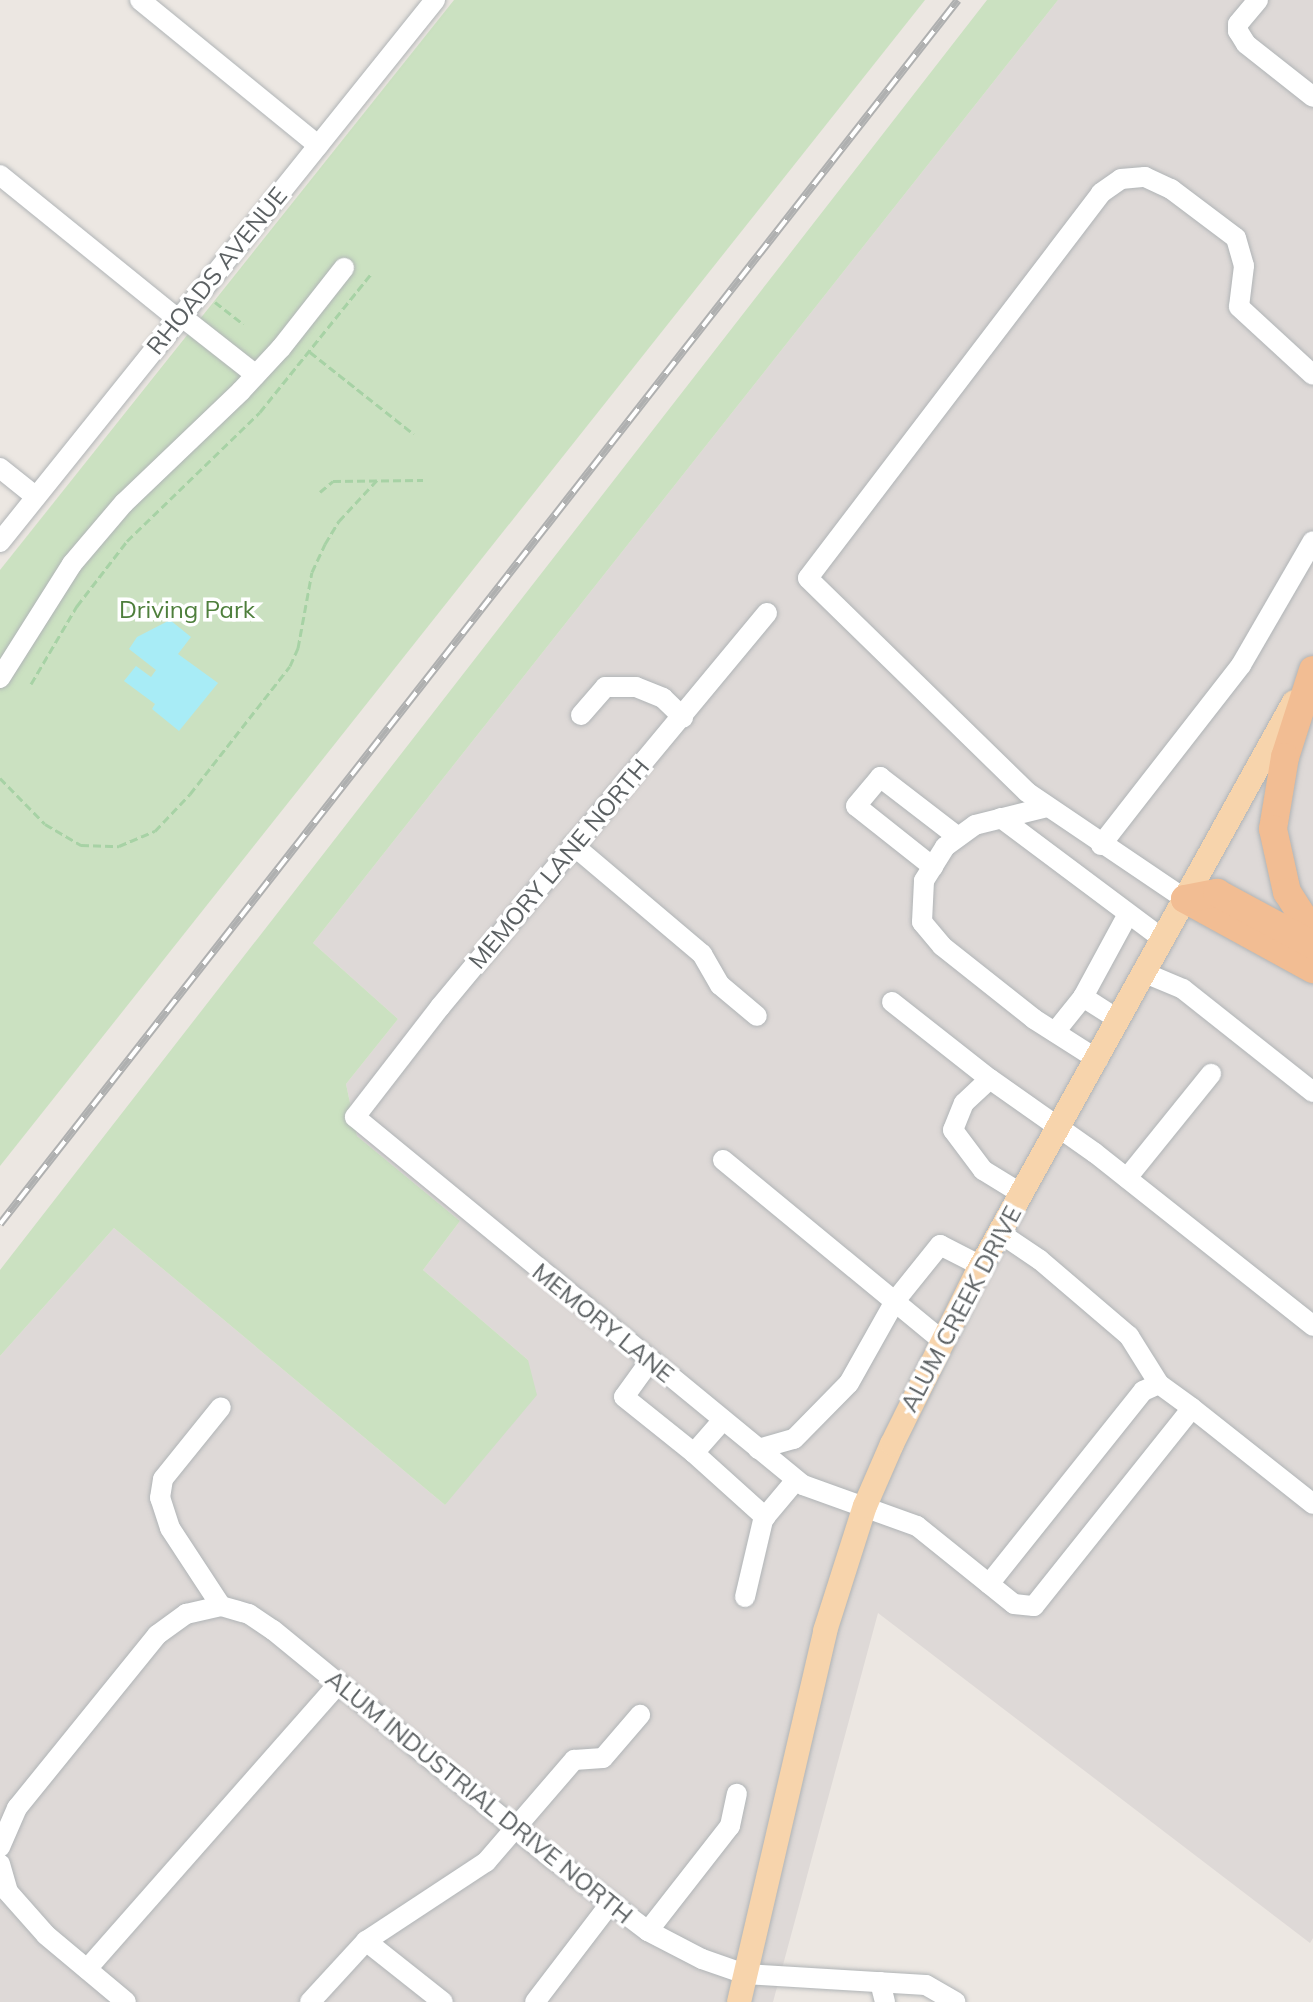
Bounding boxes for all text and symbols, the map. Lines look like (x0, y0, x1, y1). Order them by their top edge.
street label: RHOADS AVENUE (141, 182, 293, 360)
park label: Driving Park (119, 596, 255, 624)
street label: MEMORY LANE NORTH (463, 753, 655, 975)
street label: ALUM CREEK DRIVE (895, 1201, 1027, 1417)
street label: MEMORY LANE (527, 1257, 679, 1389)
street label: ALUM INDUSTRIAL DRIVE NORTH (320, 1664, 638, 1930)

